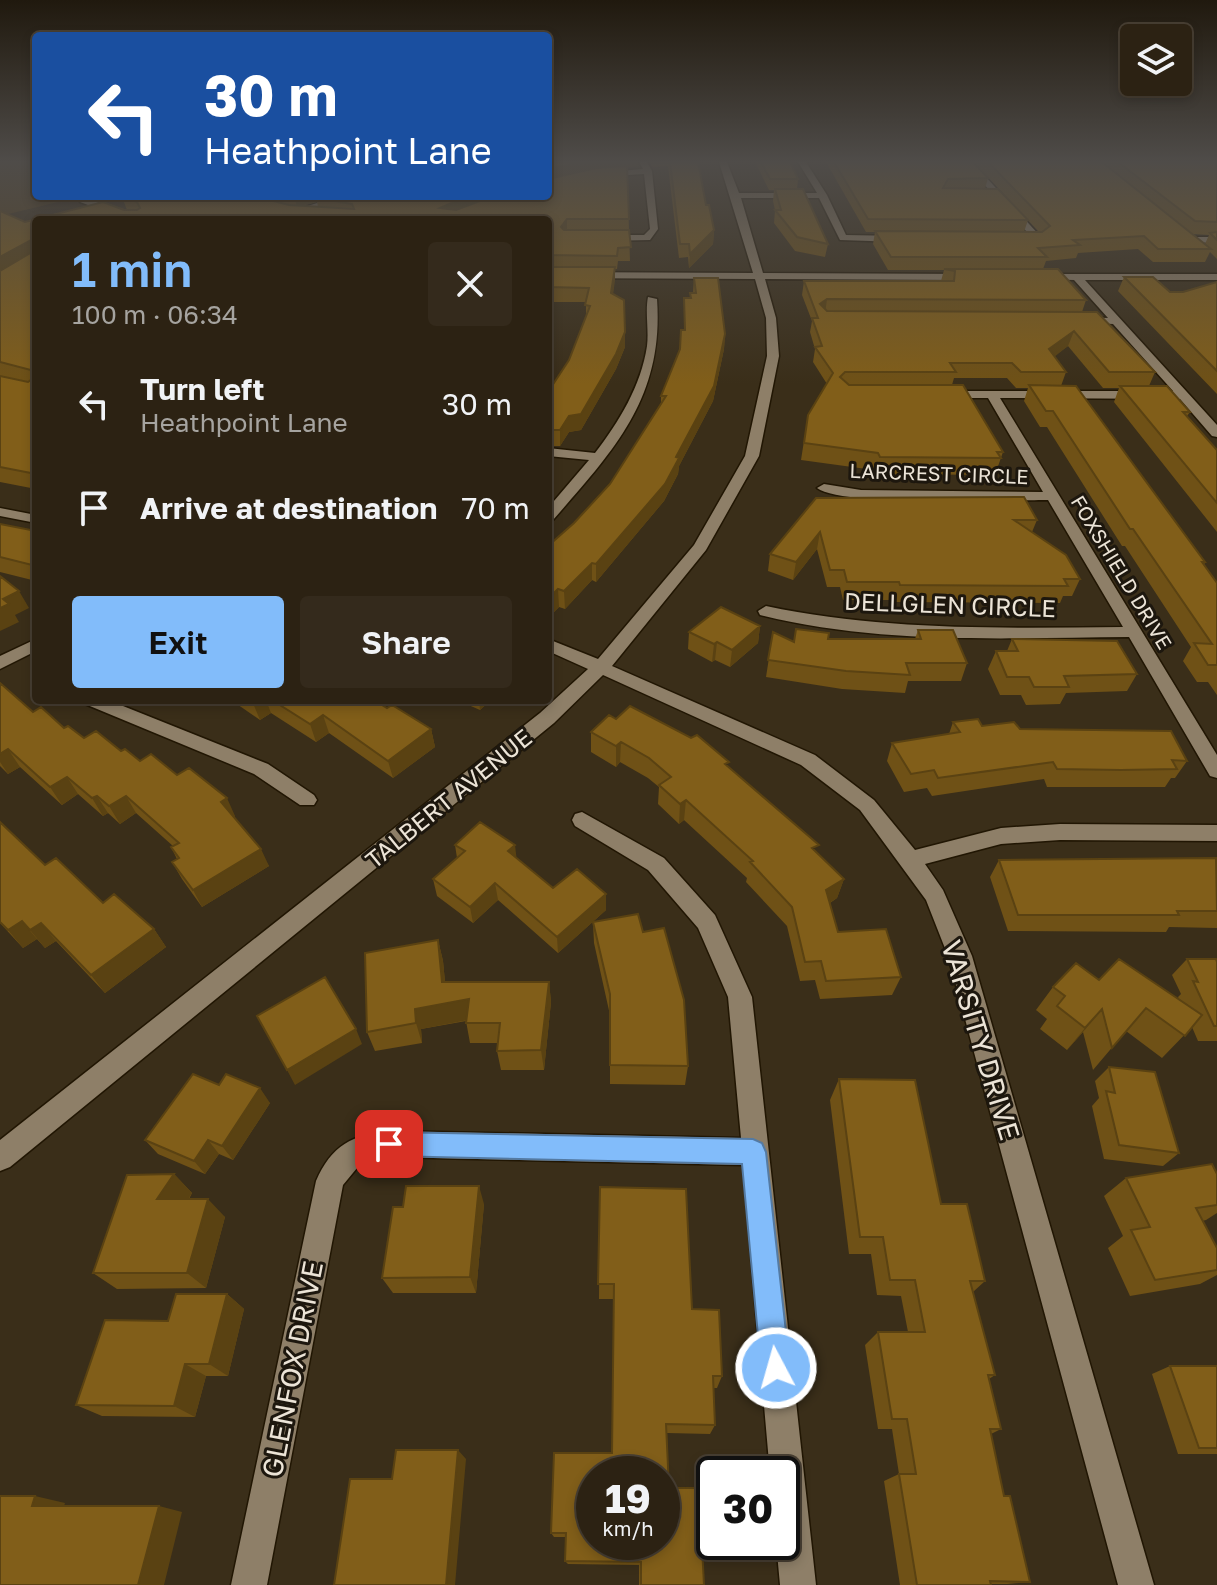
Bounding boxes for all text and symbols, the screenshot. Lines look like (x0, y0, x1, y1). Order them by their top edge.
map controls (1120, 24, 1192, 96)
button: layers (1120, 24, 1192, 96)
text: 30 m (204, 61, 338, 128)
icon: left (72, 64, 176, 168)
text: Heathpoint Lane (204, 129, 492, 172)
text: 1 min (72, 240, 192, 298)
button: close (428, 242, 512, 326)
text: 100 m · 06:34 (72, 299, 238, 330)
text: Turn left (140, 371, 265, 407)
icon: left (72, 382, 116, 426)
text: 30 m (442, 386, 512, 422)
text: Heathpoint Lane (140, 407, 348, 438)
street label: LARCREST CIRCLE (849, 458, 1029, 488)
icon: arrive (72, 486, 116, 530)
text: Arrive at destination (140, 490, 437, 526)
text: 70 m (461, 490, 530, 526)
street label: FOXSHIELD DRIVE (1067, 491, 1177, 653)
street label: DELLGLEN CIRCLE (843, 586, 1057, 622)
button: Exit (72, 596, 284, 688)
button: Share (300, 596, 512, 688)
street label: TALBERT AVENUE (359, 722, 537, 874)
street label: VARSITY DRIVE (935, 936, 1027, 1144)
pin (355, 1110, 423, 1178)
icon: arrive (367, 1122, 411, 1166)
street label: GLENFOX DRIVE (255, 1258, 329, 1480)
position arrow (734, 1326, 818, 1410)
speed limit sign: 30 (696, 1456, 800, 1560)
text: 19 (605, 1474, 651, 1522)
text: km/h (603, 1516, 653, 1540)

